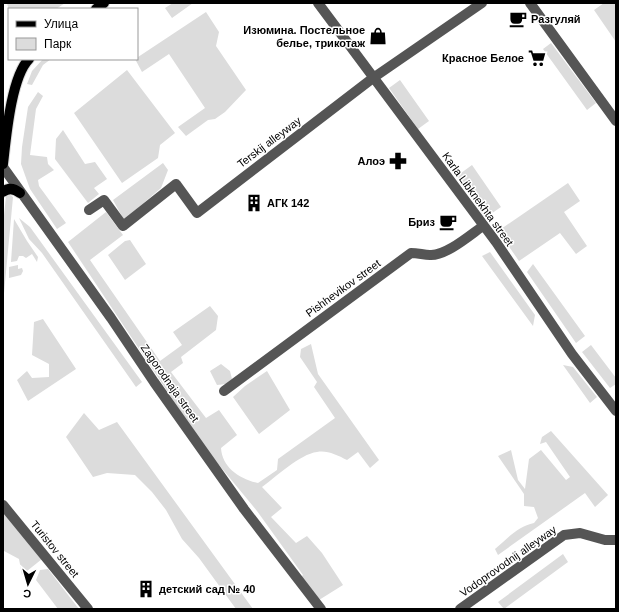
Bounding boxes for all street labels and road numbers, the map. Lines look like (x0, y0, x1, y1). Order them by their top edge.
street label: Terskij alleyway (235, 114, 304, 170)
street label: Karla Libknekhta street (440, 150, 516, 248)
street label: Pishhevikov street (303, 257, 383, 319)
street label: Zagorodnaja street (139, 342, 201, 424)
street label: Turistov street (29, 518, 81, 580)
street label: Vodoprovodnij alleyway (457, 523, 559, 599)

